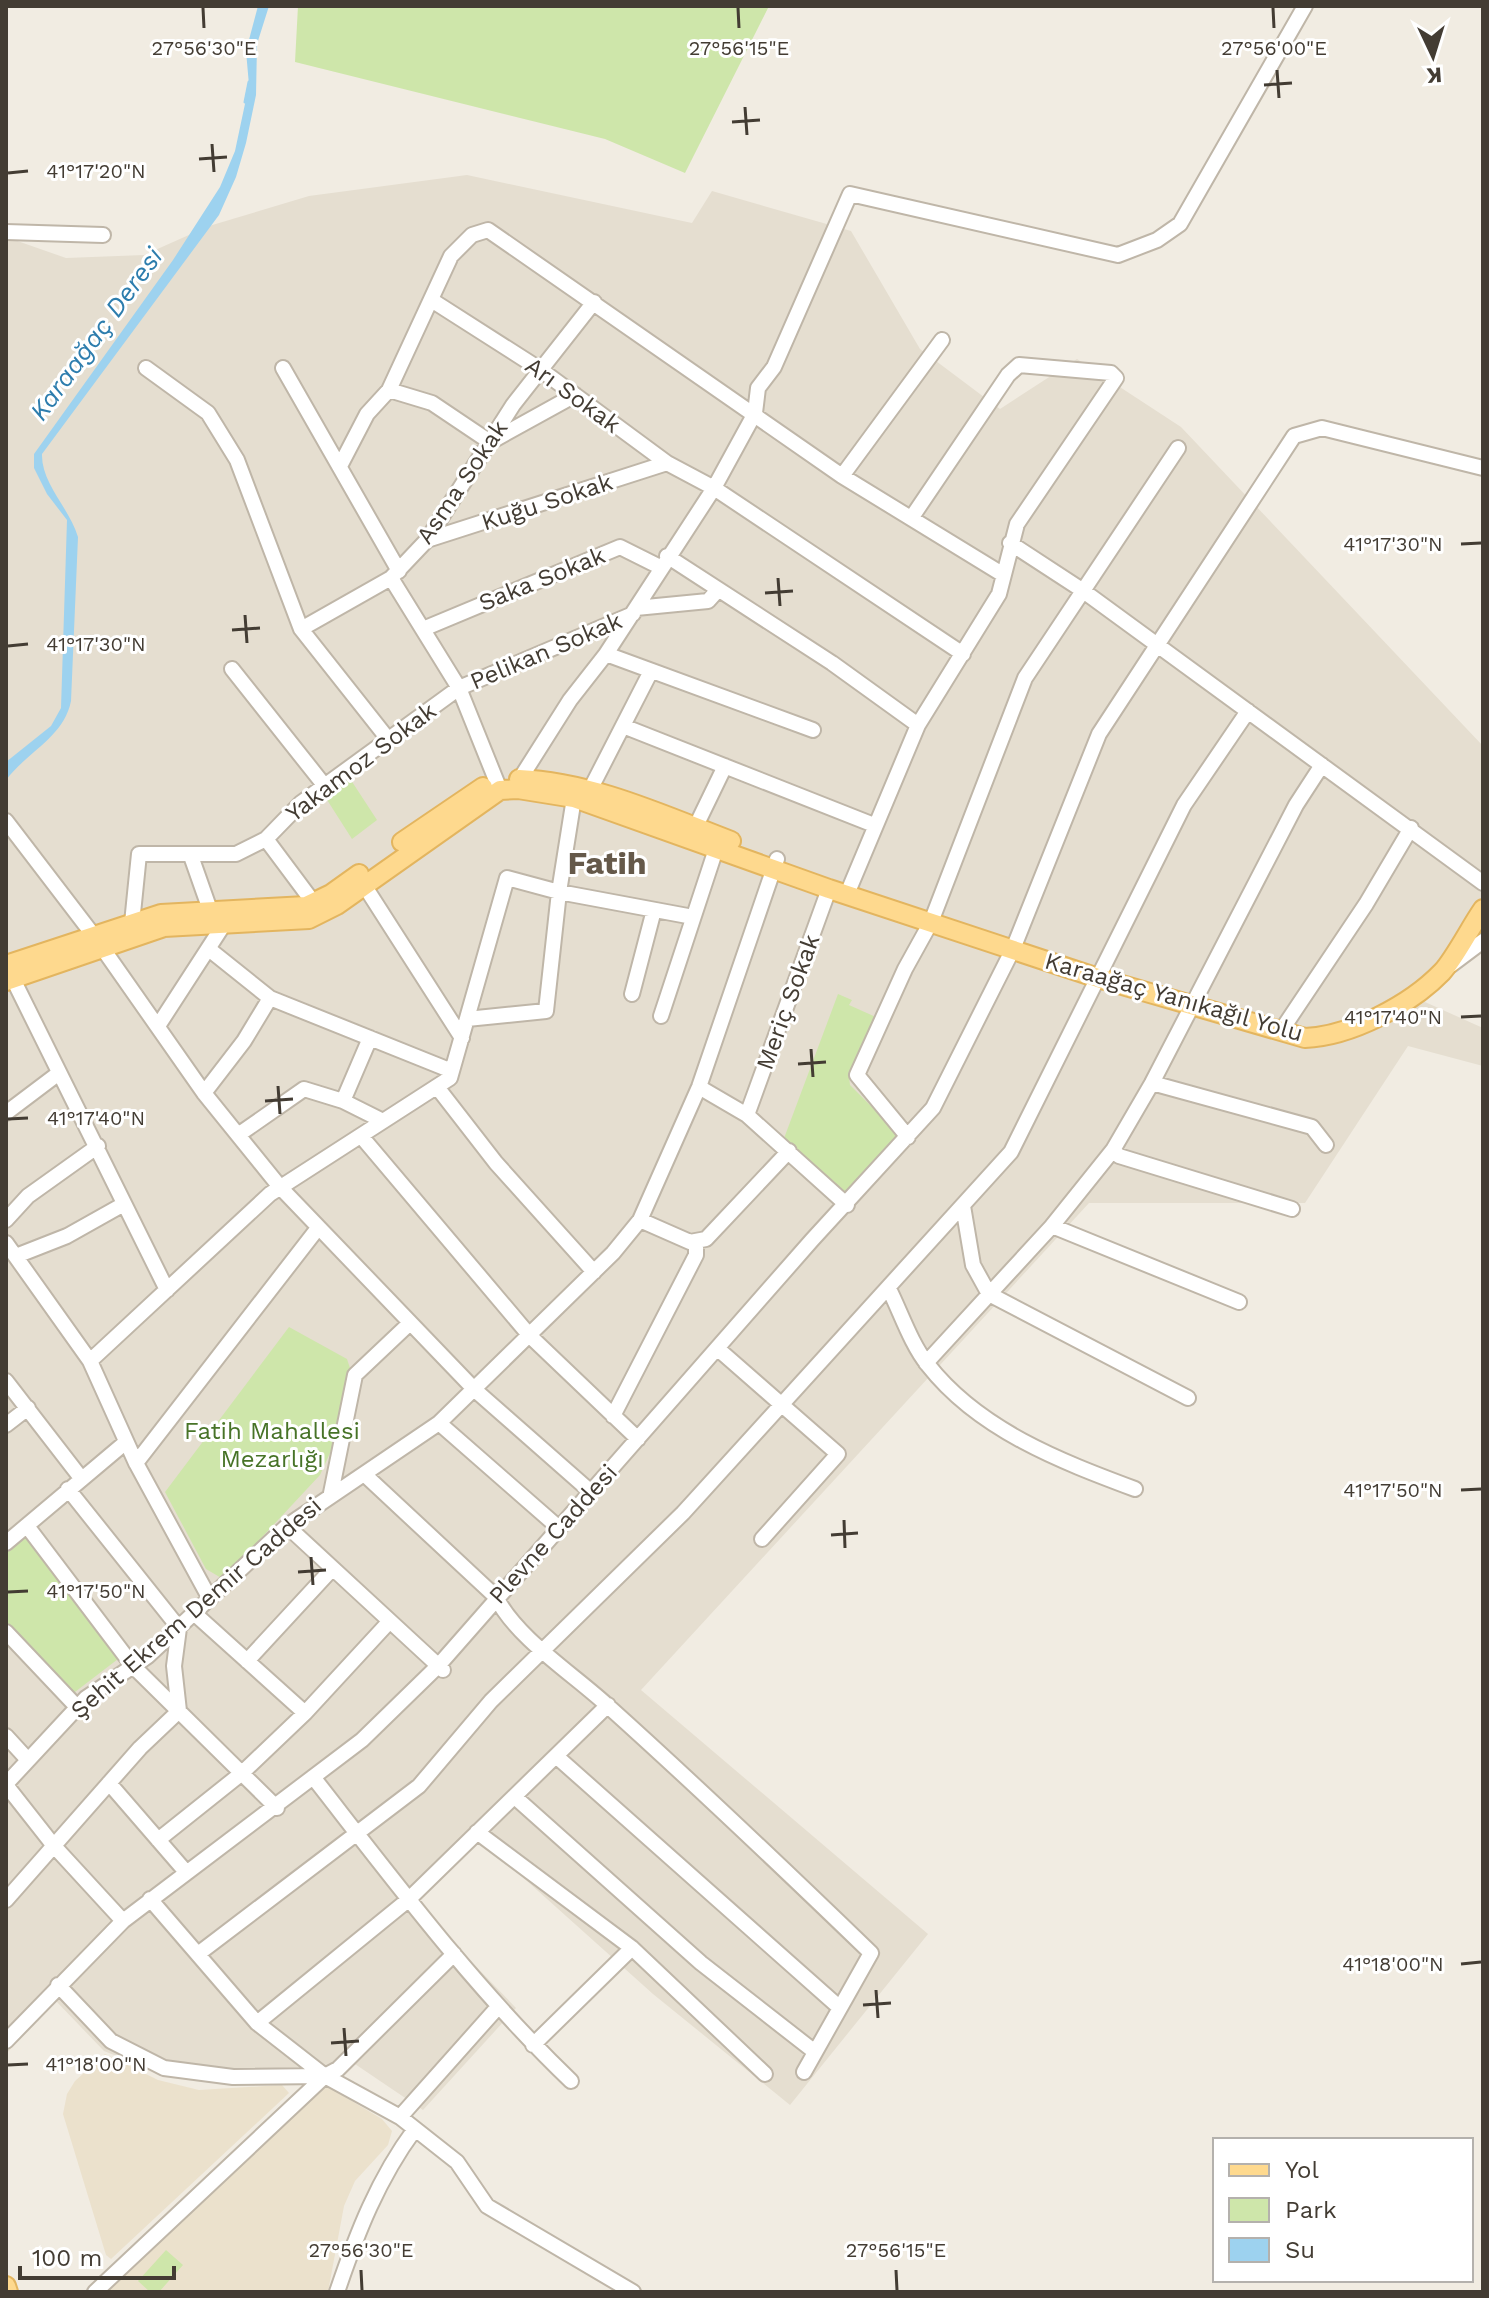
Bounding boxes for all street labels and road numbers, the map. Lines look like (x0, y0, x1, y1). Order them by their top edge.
street label: Arı Sokak (520, 351, 626, 439)
street label: Asma Sokak (410, 415, 514, 549)
street label: Kuğu Sokak (478, 468, 616, 536)
street label: Saka Sokak (475, 541, 610, 617)
street label: Pelikan Sokak (466, 606, 627, 696)
street label: Yakamoz Sokak (280, 696, 442, 828)
street label: Meriç Sokak (751, 930, 826, 1074)
street label: Karaağaç Yanıkağıl Yolu (1042, 947, 1306, 1047)
street label: Plevne Caddesi (483, 1459, 623, 1609)
street label: Şehit Ekrem Demir Caddesi (65, 1492, 327, 1724)

